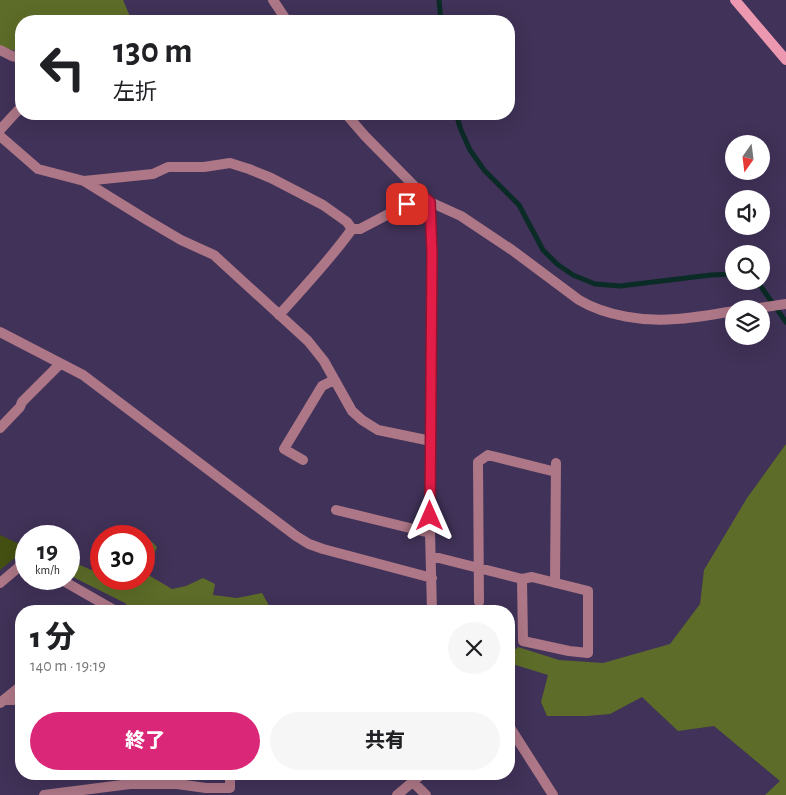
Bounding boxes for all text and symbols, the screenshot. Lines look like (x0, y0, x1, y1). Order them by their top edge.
text: 130 m (113, 34, 192, 69)
icon: left (30, 35, 95, 100)
text: 左折 (113, 81, 157, 103)
north arrow (725, 135, 770, 180)
map controls (725, 135, 770, 345)
pin (386, 183, 428, 225)
icon: arrive (393, 190, 421, 218)
button: sound (725, 190, 770, 235)
button: search (725, 245, 770, 290)
button: layers (725, 300, 770, 345)
position arrow (403, 489, 455, 541)
speed limit sign: 30 (90, 525, 155, 590)
text: 19 (37, 539, 58, 564)
text: km/h (35, 564, 60, 576)
button: close (448, 622, 500, 674)
text: 1 分 (30, 623, 75, 653)
text: 140 m · 19:19 (30, 658, 106, 674)
button: 終了 (30, 712, 260, 770)
button: 共有 (270, 712, 500, 770)

